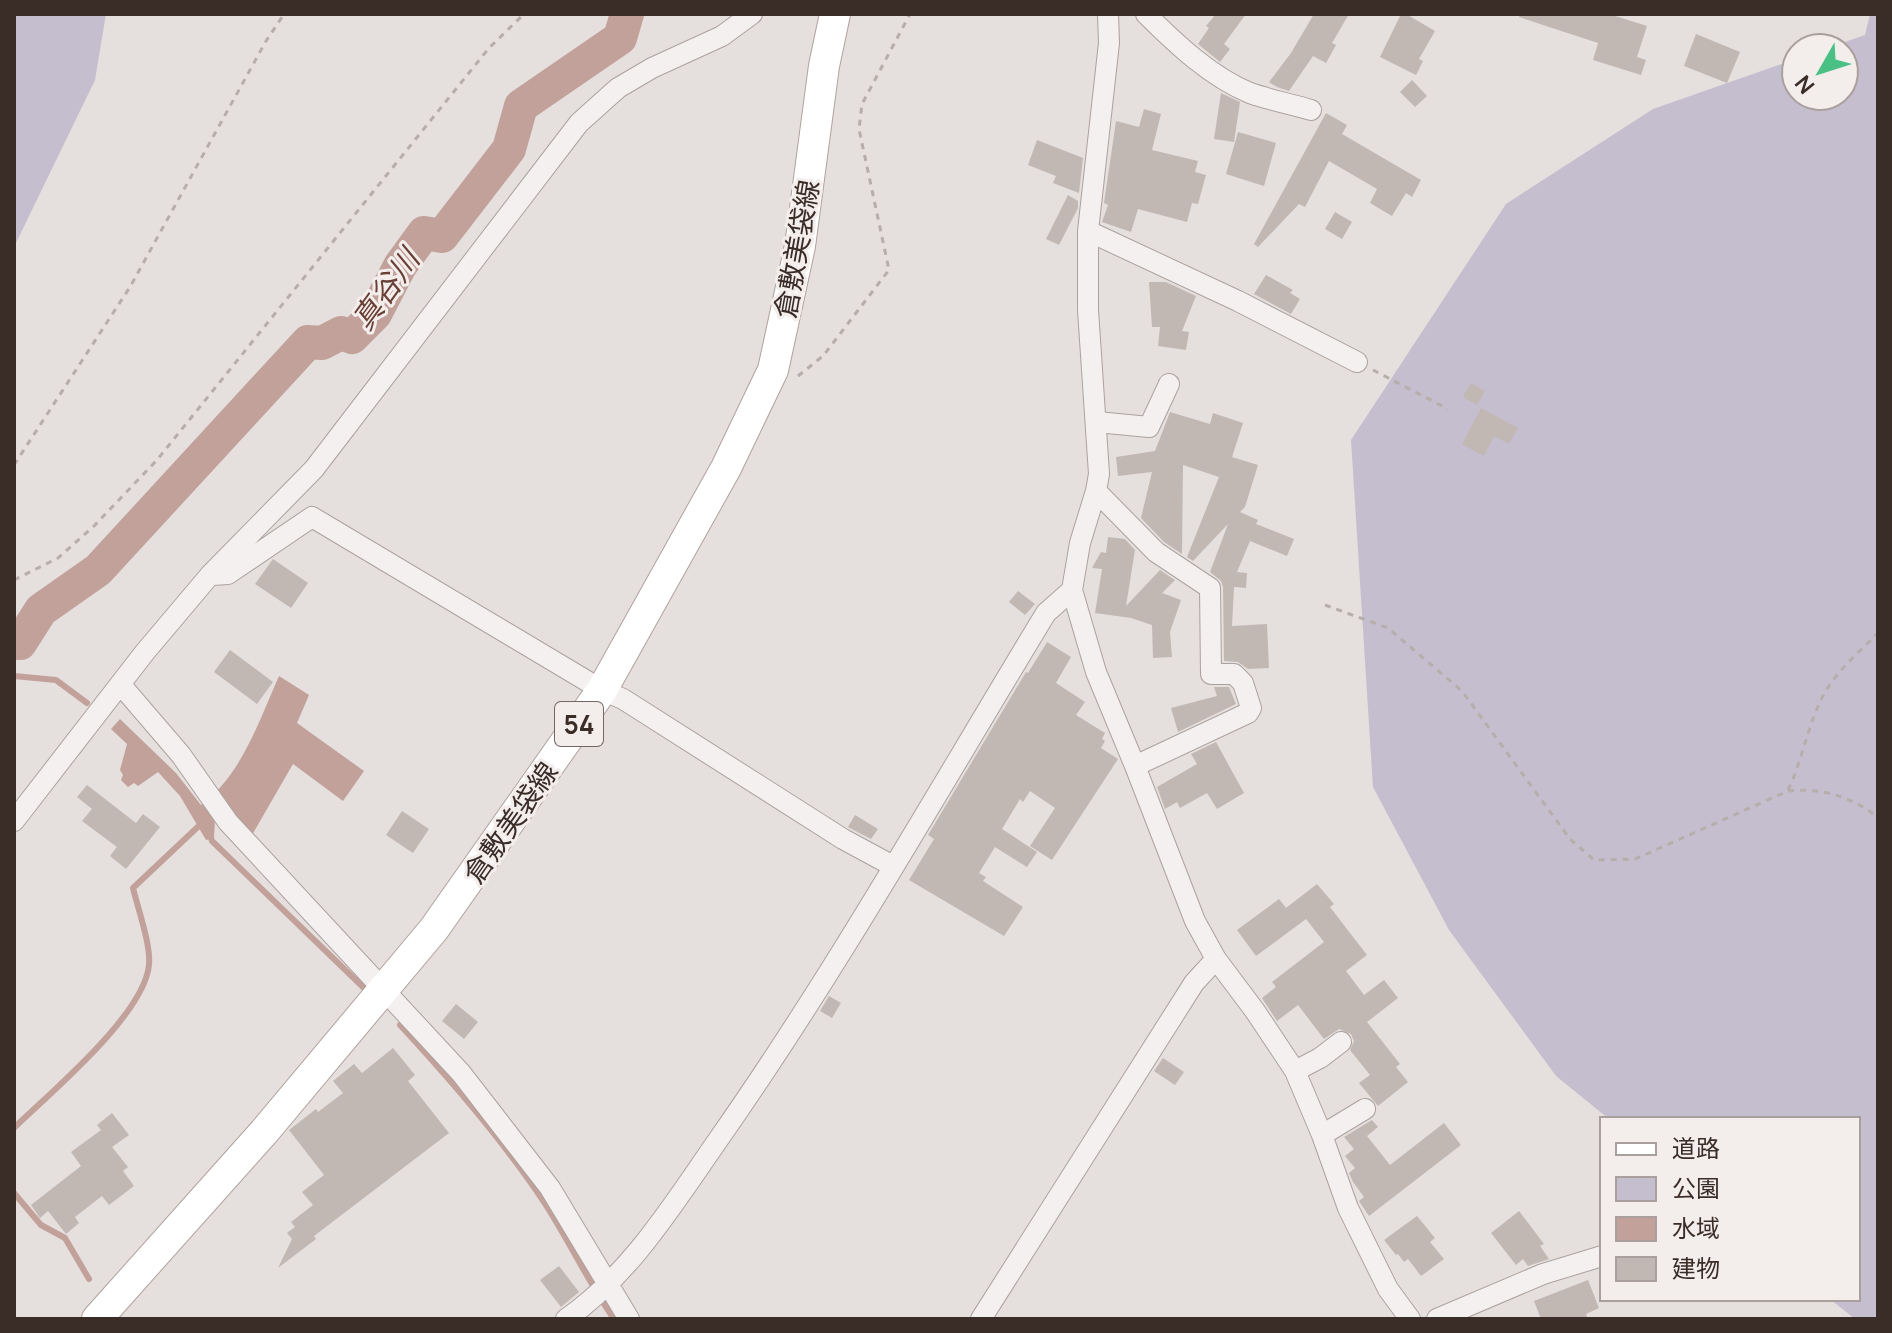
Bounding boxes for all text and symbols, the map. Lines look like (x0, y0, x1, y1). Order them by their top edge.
north arrow (1780, 32, 1860, 112)
text: N (1788, 69, 1821, 100)
street label: 倉敷美袋線 (765, 177, 827, 321)
water label: 真谷川 (342, 238, 430, 337)
road number: 54 (555, 702, 603, 746)
street label: 倉敷美袋線 (454, 754, 566, 890)
legend (1600, 1117, 1860, 1301)
text: 道路 (1672, 1131, 1720, 1164)
text: 公園 (1672, 1171, 1720, 1204)
text: 水域 (1672, 1211, 1720, 1244)
text: 建物 (1672, 1251, 1720, 1284)

